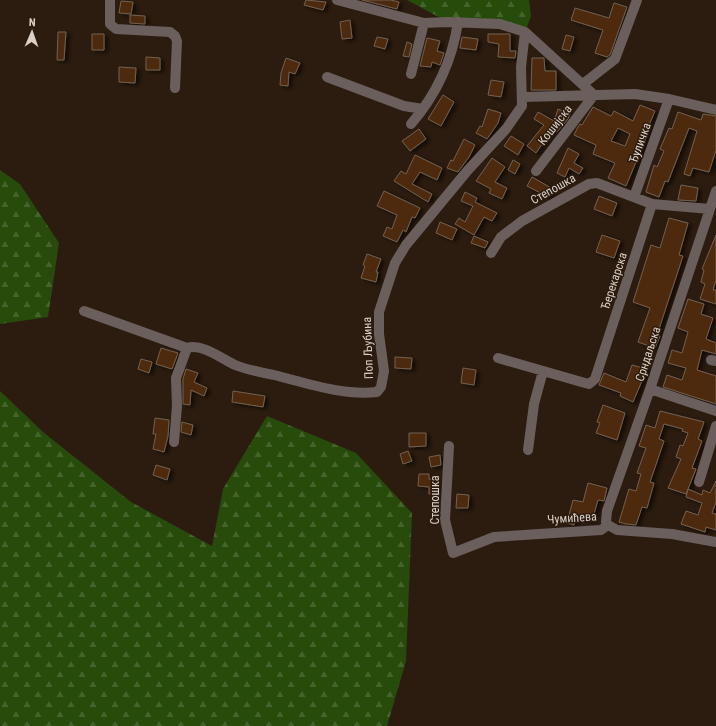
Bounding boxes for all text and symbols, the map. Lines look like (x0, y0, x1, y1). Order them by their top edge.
north arrow (12, 12, 52, 52)
text: N (29, 16, 36, 29)
street label: Кошијска (535, 102, 575, 148)
street label: Ђуличка (626, 121, 654, 165)
street label: Степошка (528, 171, 578, 207)
street label: Ђерекарска (598, 250, 630, 311)
street label: Поп Љубина (360, 316, 376, 379)
street label: Срндаљска (633, 325, 664, 383)
street label: Степошка (428, 475, 442, 525)
street label: Чумићева (547, 509, 597, 527)

